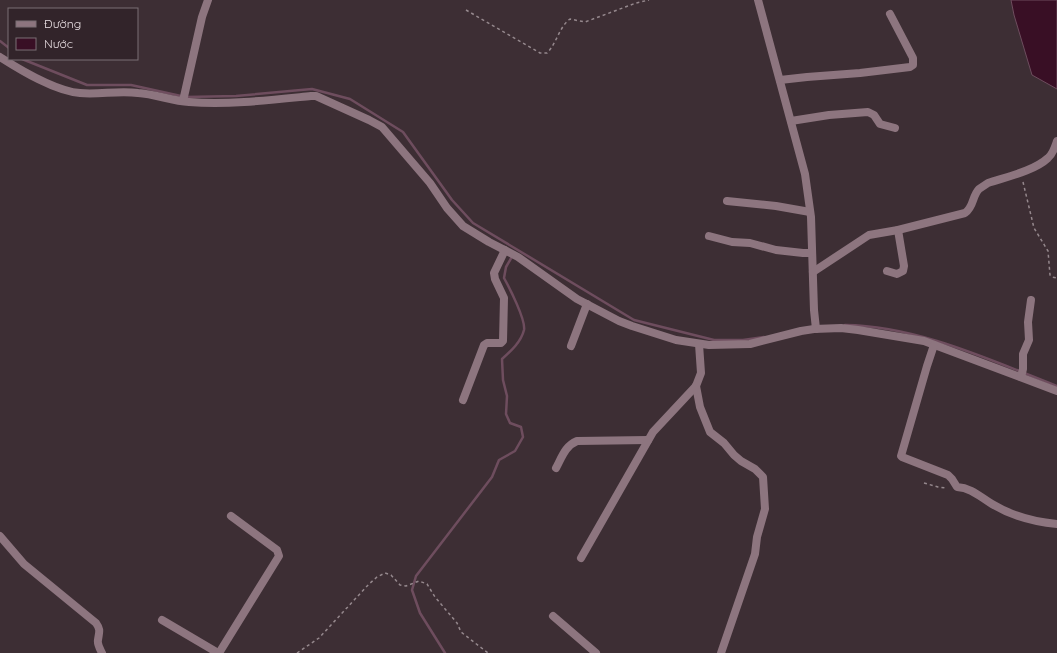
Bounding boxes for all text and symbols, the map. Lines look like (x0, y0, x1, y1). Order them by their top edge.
legend (8, 8, 138, 60)
text: Đường (44, 16, 81, 31)
text: Nước (44, 36, 73, 51)

